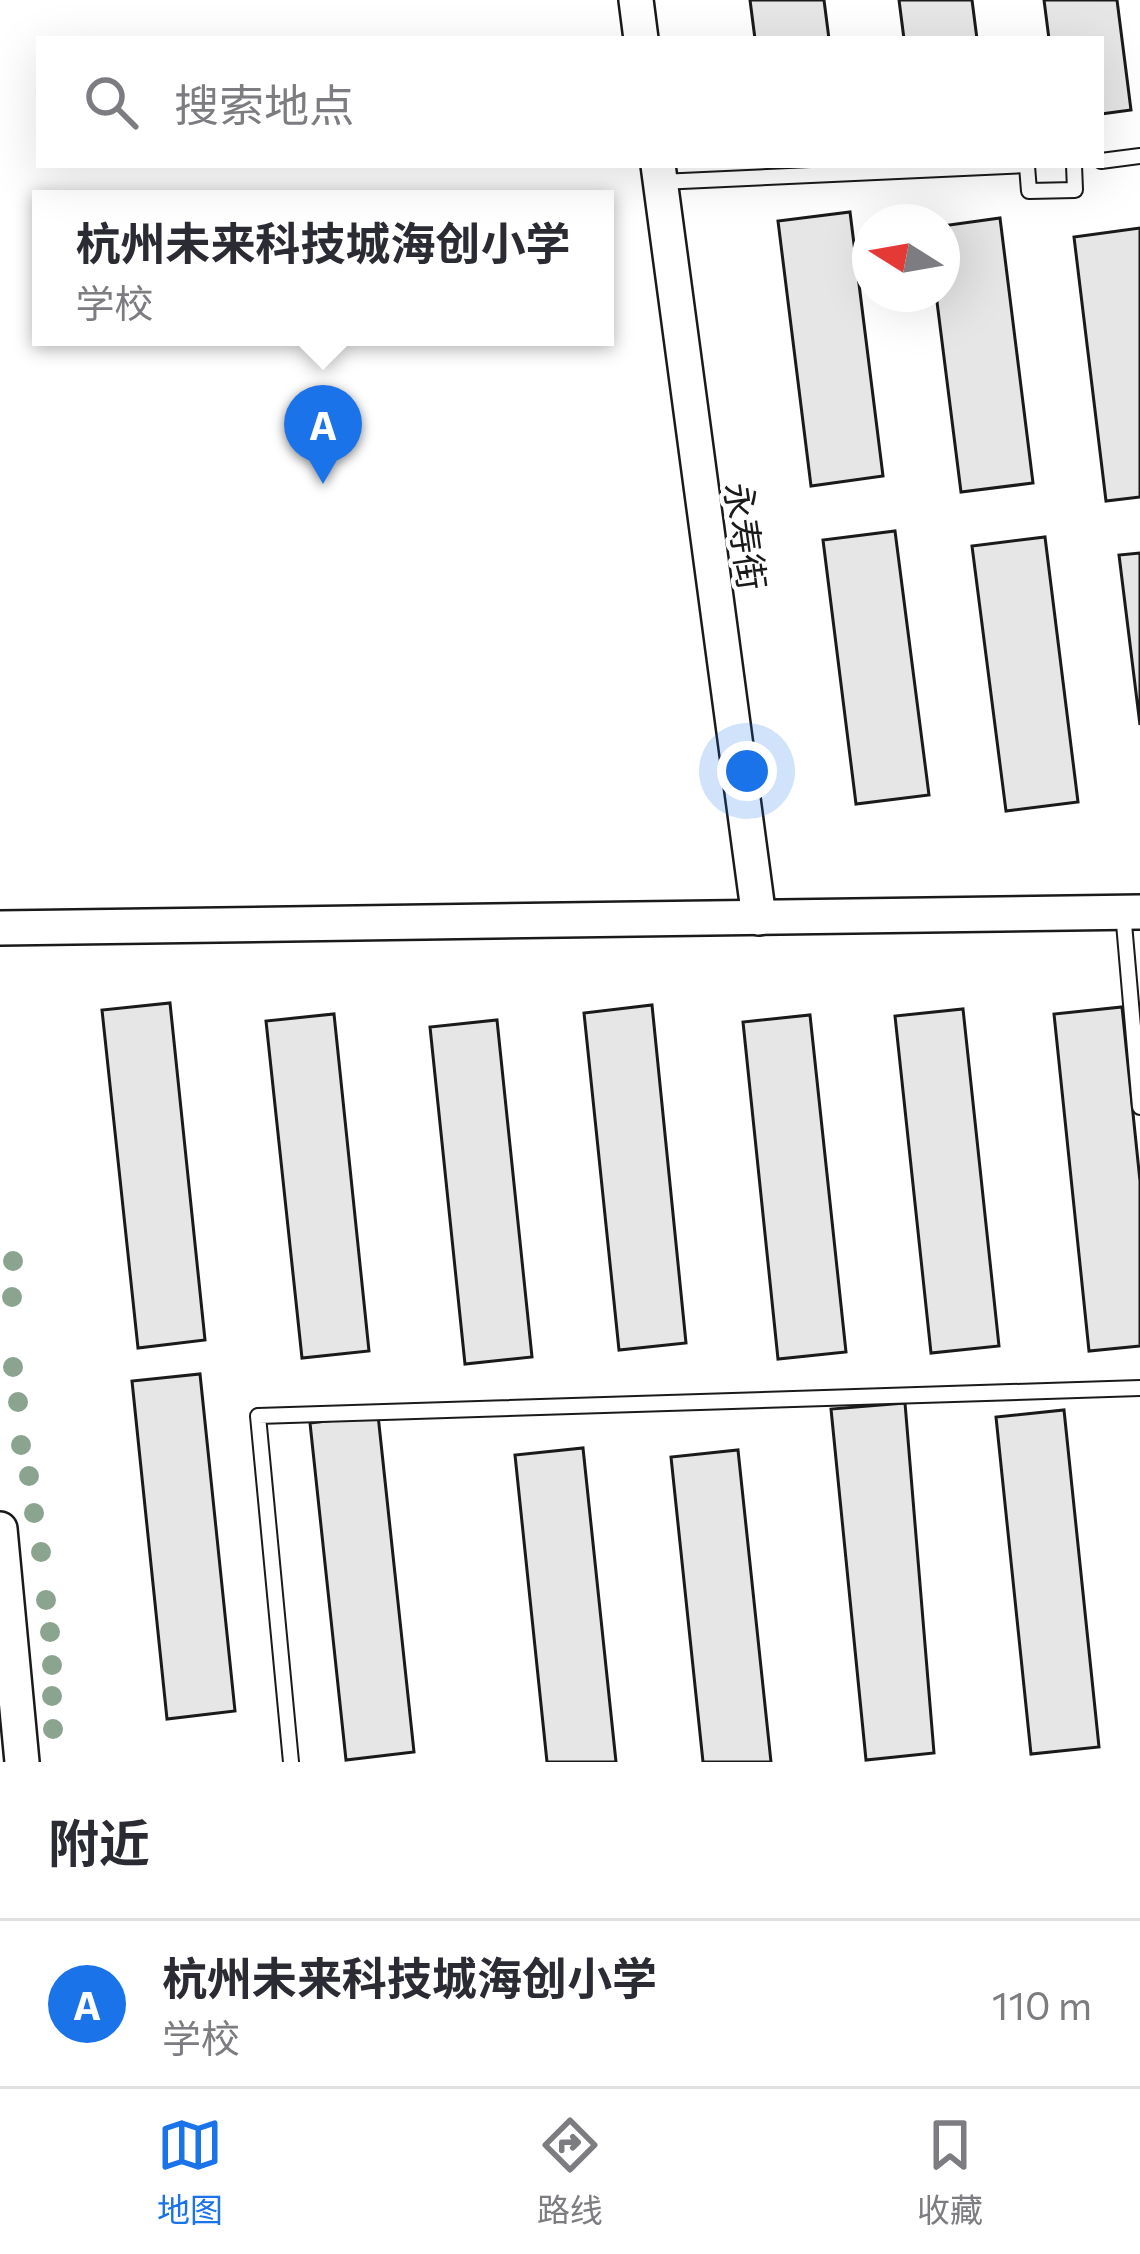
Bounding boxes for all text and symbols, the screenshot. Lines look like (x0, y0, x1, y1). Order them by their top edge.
search box (36, 36, 1104, 168)
icon: search (78, 69, 144, 135)
text: 搜索地点 (174, 76, 354, 131)
popup (32, 190, 614, 346)
north arrow (852, 204, 960, 312)
text: 杭州未来科技城海创小学 (75, 214, 571, 269)
text: 学校 (75, 278, 154, 326)
pin: A (284, 385, 362, 484)
street label: 永寿街 (718, 479, 776, 593)
your location (717, 741, 777, 801)
text: 附近 (48, 1810, 150, 1873)
text: 杭州未来科技城海创小学 (162, 1949, 657, 2004)
text: A (73, 1980, 101, 2028)
text: 110 m (992, 1980, 1092, 2028)
text: 学校 (162, 2013, 240, 2061)
tab: 地图 (157, 2112, 223, 2232)
tab: 路线 (537, 2112, 603, 2232)
tab: 收藏 (917, 2112, 983, 2232)

